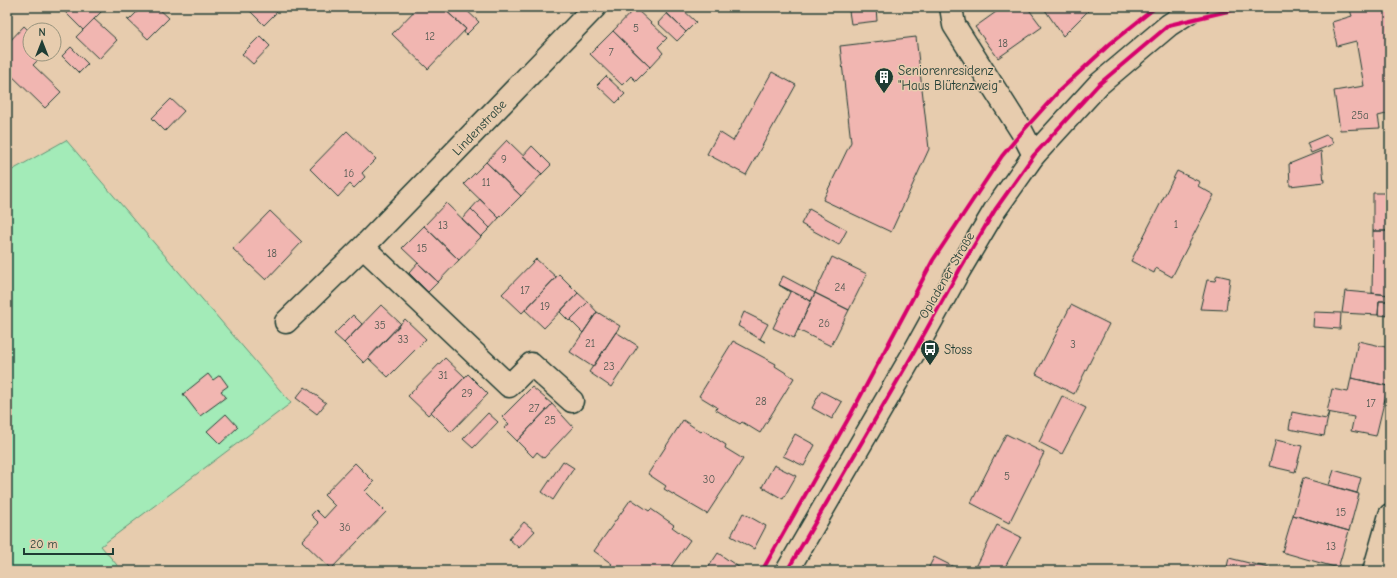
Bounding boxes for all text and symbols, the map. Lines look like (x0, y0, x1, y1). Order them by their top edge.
north arrow (22, 22, 62, 62)
house number: 5 (633, 22, 639, 35)
text: N (38, 26, 46, 39)
house number: 12 (425, 30, 435, 43)
house number: 18 (998, 37, 1008, 50)
house number: 7 (608, 46, 614, 59)
place label: Seniorenresidenz "Haus Blütenzweig" (898, 63, 1002, 93)
building icon: Seniorenresidenz "Haus Blütenzweig" (873, 66, 895, 94)
street label: Lindenstraße (449, 96, 510, 158)
house number: 25a (1351, 109, 1369, 122)
house number: 9 (501, 153, 507, 166)
house number: 16 (344, 167, 354, 180)
house number: 11 (482, 176, 490, 189)
house number: 1 (1174, 218, 1178, 231)
house number: 13 (438, 219, 448, 232)
street label: Opladener Straße (916, 229, 977, 321)
house number: 15 (417, 242, 427, 255)
house number: 18 (267, 247, 277, 260)
house number: 24 (834, 281, 846, 294)
house number: 17 (520, 284, 530, 297)
house number: 19 (540, 300, 550, 313)
house number: 26 (818, 317, 830, 330)
house number: 35 (374, 319, 386, 332)
house number: 33 (397, 333, 409, 346)
house number: 21 (585, 337, 595, 350)
bus stop icon: Stoss (919, 338, 941, 366)
house number: 3 (1070, 338, 1076, 351)
place label: Stoss (944, 342, 972, 357)
house number: 23 (603, 360, 615, 373)
house number: 31 (438, 369, 448, 382)
house number: 29 (461, 387, 473, 400)
house number: 28 (755, 395, 767, 408)
house number: 17 (1366, 397, 1376, 410)
house number: 27 (529, 402, 539, 415)
house number: 25 (544, 414, 556, 427)
house number: 5 (1004, 470, 1010, 483)
house number: 30 (703, 473, 715, 486)
house number: 15 (1336, 506, 1346, 519)
house number: 36 (339, 521, 351, 534)
scale bar (24, 530, 113, 556)
text: 20 m (30, 537, 58, 551)
house number: 13 (1326, 540, 1336, 553)

